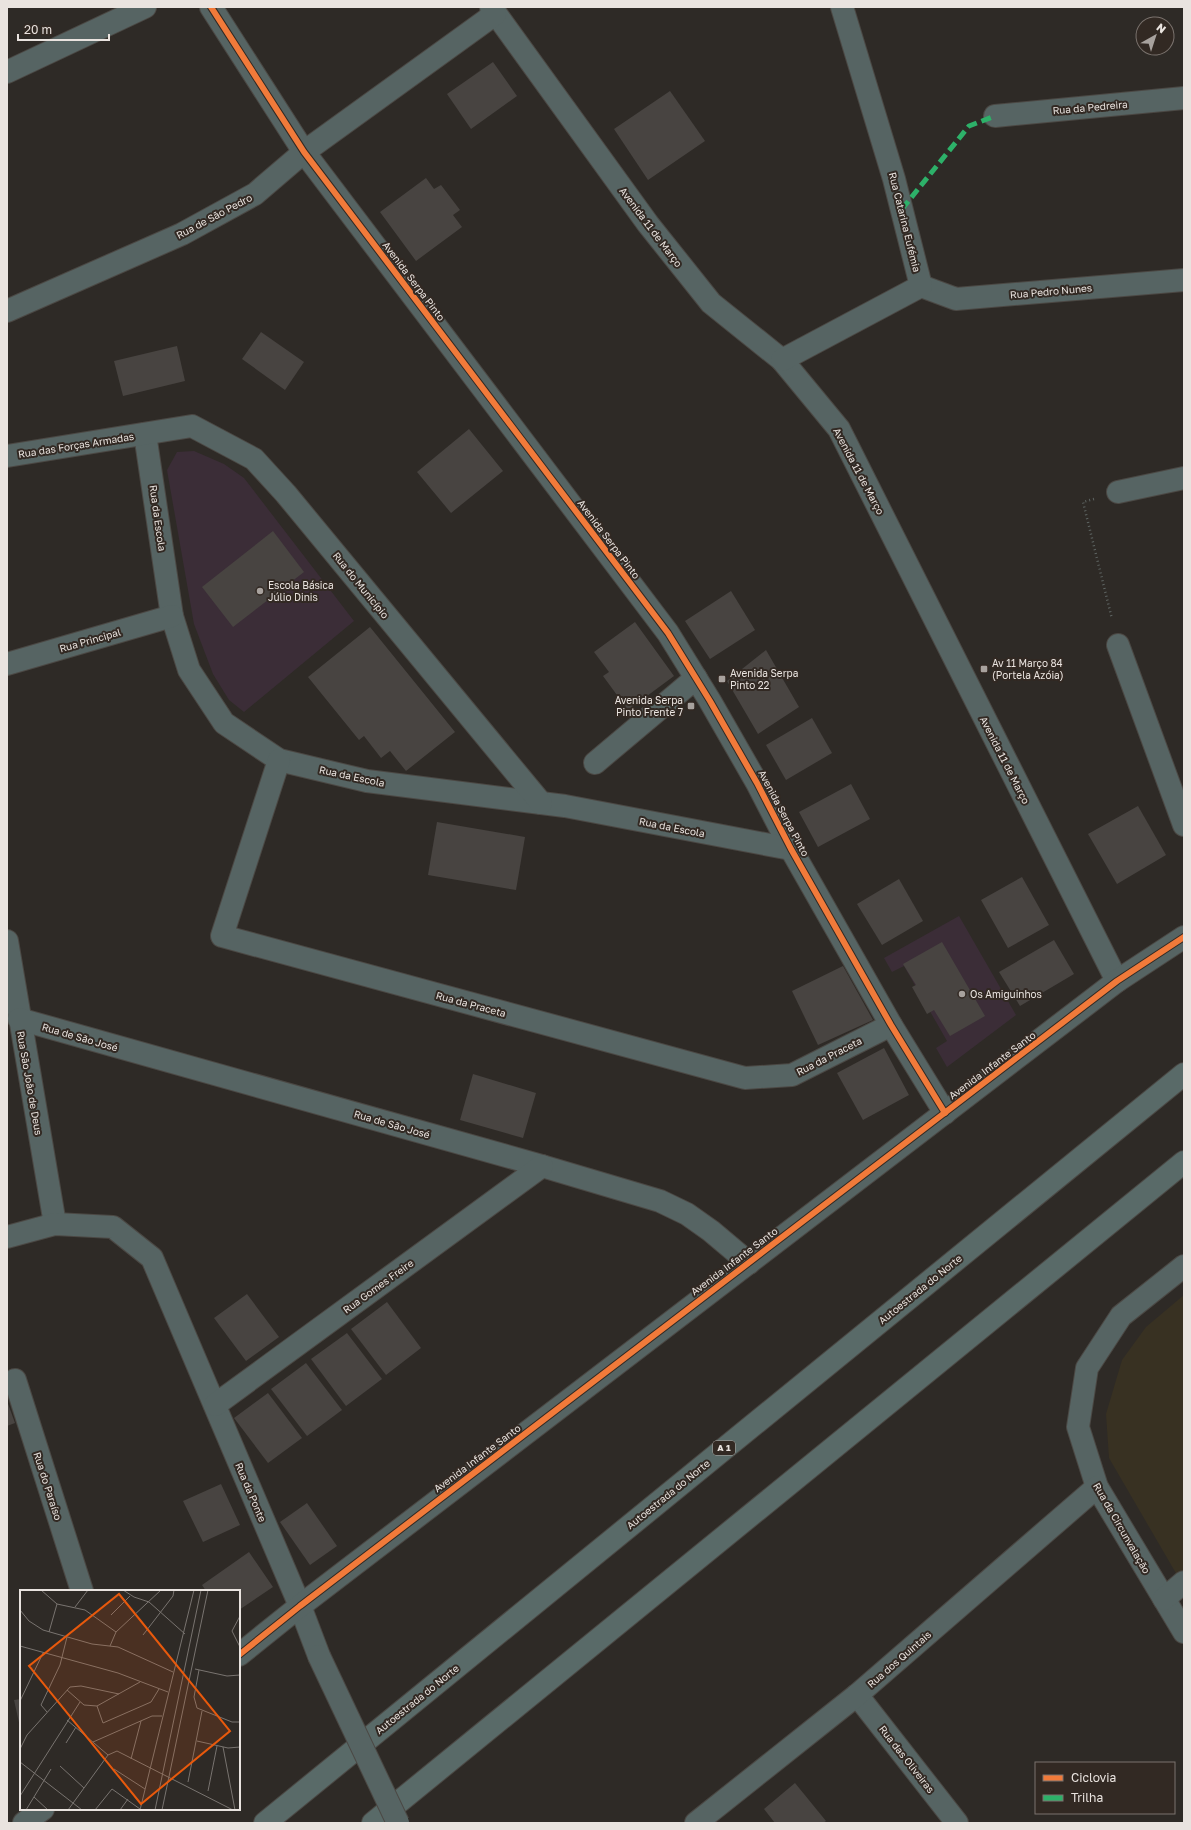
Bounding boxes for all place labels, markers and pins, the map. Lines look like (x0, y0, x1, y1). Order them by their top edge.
place label: Escola Básica Júlio Dinis (268, 579, 334, 603)
marker: Escola Básica Júlio Dinis (255, 586, 265, 596)
place label: Av 11 Março 84 (Portela Azóia) (992, 657, 1064, 681)
marker: Av 11 Março 84 (Portela Azóia) (979, 664, 989, 674)
place label: Avenida Serpa Pinto 22 (730, 667, 798, 691)
marker: Avenida Serpa Pinto 22 (717, 674, 727, 684)
place label: Avenida Serpa Pinto Frente 7 (615, 694, 683, 718)
marker: Avenida Serpa Pinto Frente 7 (686, 701, 696, 711)
place label: Os Amiguinhos (970, 988, 1042, 1000)
marker: Os Amiguinhos (957, 989, 967, 999)

